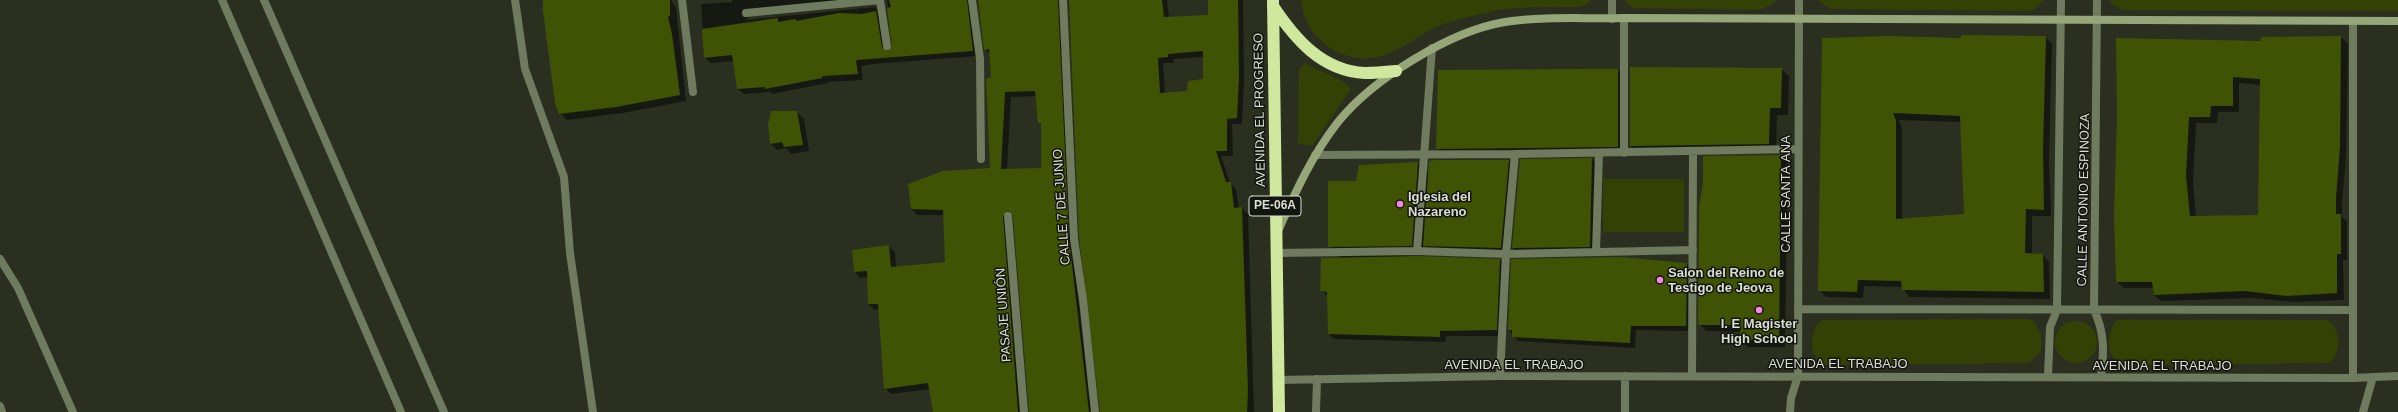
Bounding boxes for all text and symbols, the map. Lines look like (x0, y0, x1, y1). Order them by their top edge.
street label: AVENIDA EL PROGRESO (1251, 33, 1269, 187)
street label: CALLE ANTONIO ESPINOZA (2075, 113, 2093, 287)
street label: CALLE SANTA ANA (1778, 135, 1794, 253)
street label: CALLE 7 DE JUNIO (1050, 148, 1074, 266)
place label: Iglesia del Nazareno (1408, 189, 1471, 220)
road number: PE-06A (1249, 196, 1301, 216)
marker: Iglesia del Nazareno (1395, 199, 1405, 209)
place label: Salon del Reino de Testigo de Jeova (1668, 265, 1784, 296)
street label: PASAJE UNIÓN (993, 267, 1015, 363)
marker: Salon del Reino de Testigo de Jeova (1655, 275, 1665, 285)
marker: I. E Magister High School (1754, 305, 1764, 315)
place label: I. E Magister High School (1721, 316, 1797, 347)
street label: AVENIDA EL TRABAJO (1768, 356, 1908, 372)
street label: AVENIDA EL TRABAJO (1444, 357, 1584, 373)
street label: AVENIDA EL TRABAJO (2092, 358, 2232, 374)

